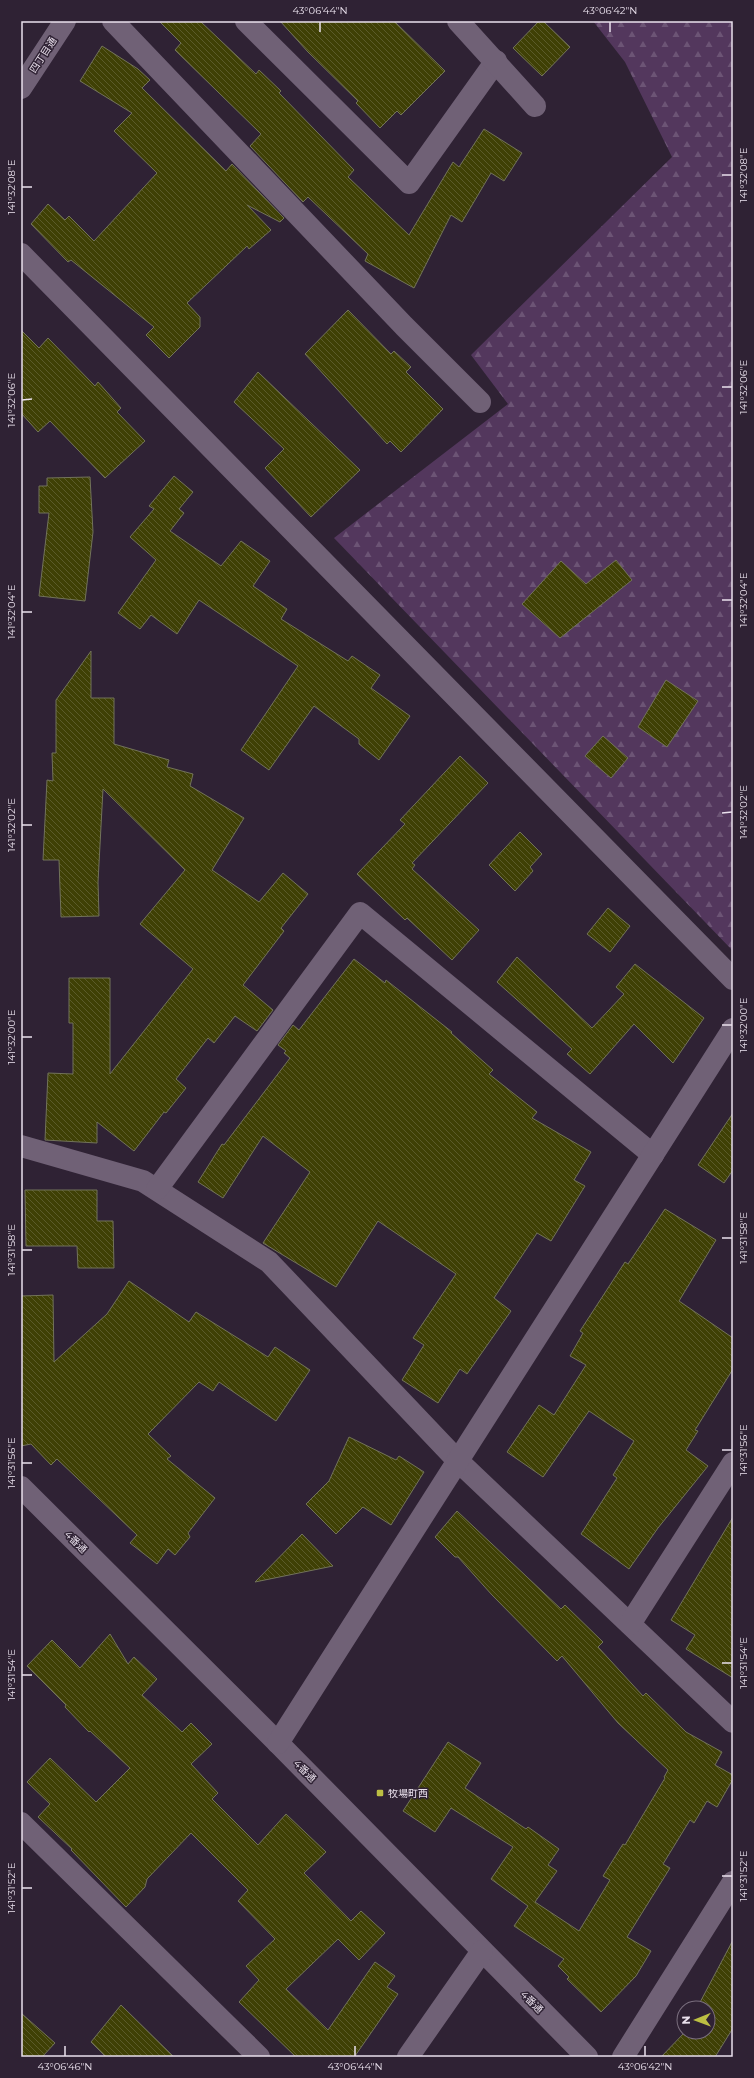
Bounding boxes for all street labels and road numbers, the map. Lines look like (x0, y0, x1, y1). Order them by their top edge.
street label: 四丁目通 (27, 35, 59, 75)
street label: 4番通 (62, 1528, 90, 1556)
street label: 4番通 (291, 1757, 319, 1785)
street label: 4番通 (518, 1988, 546, 2016)

